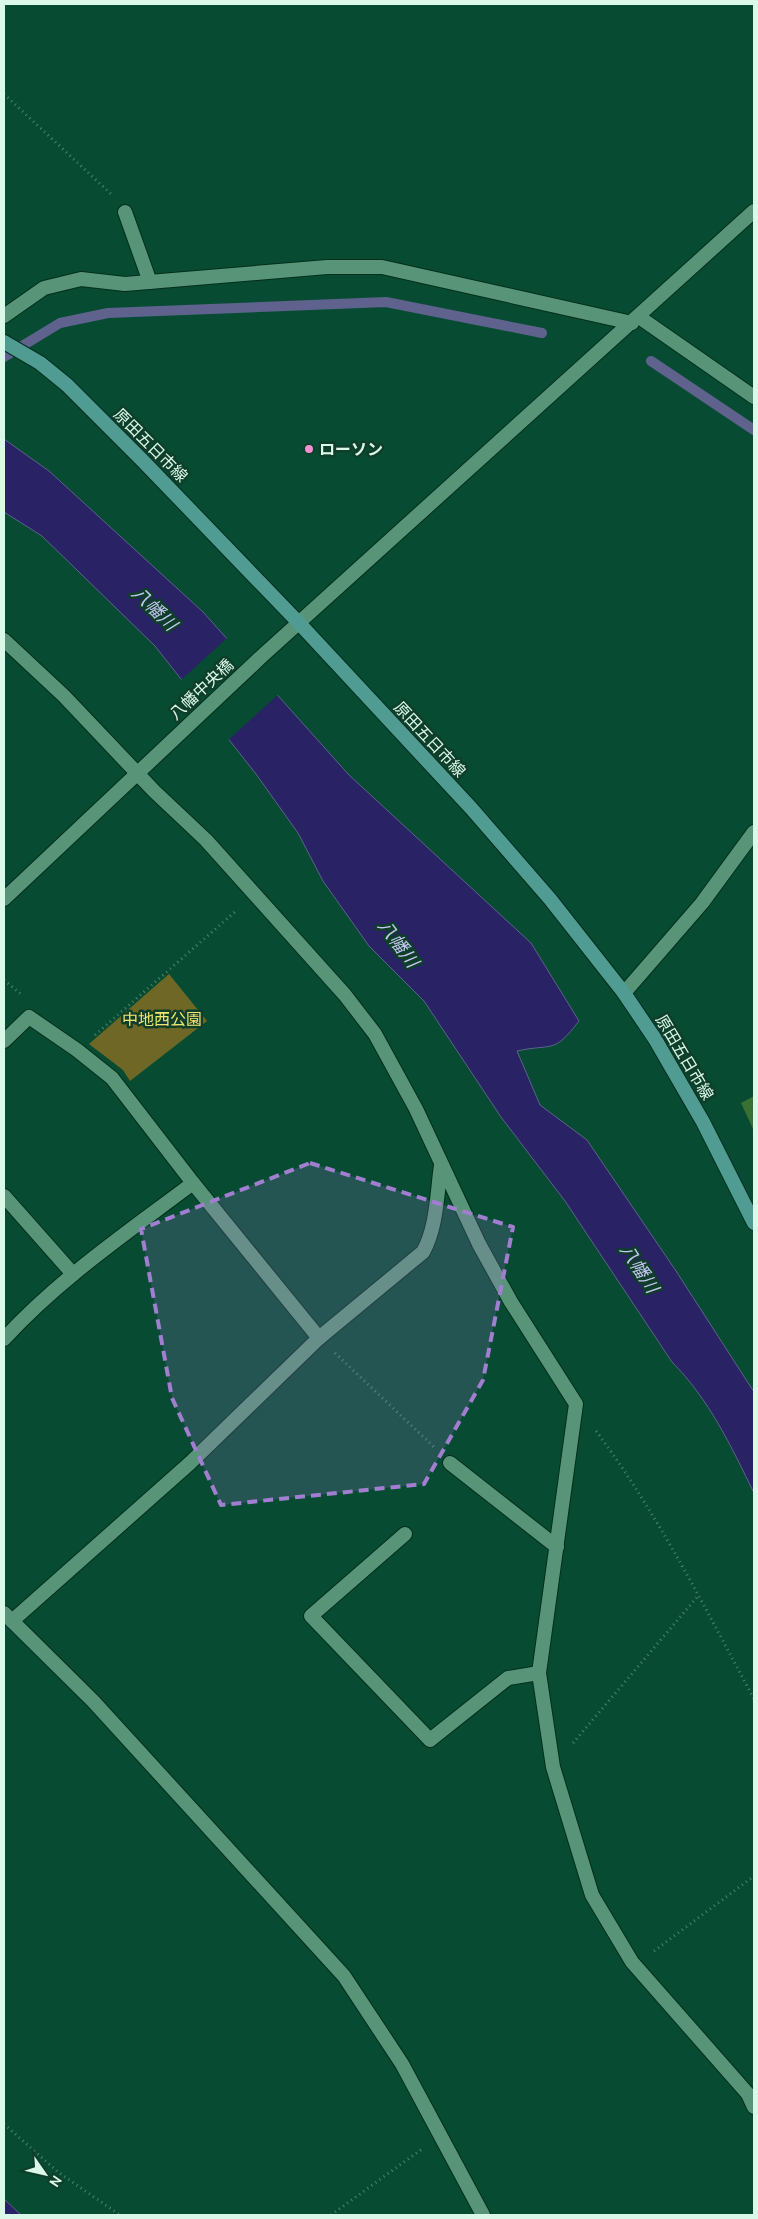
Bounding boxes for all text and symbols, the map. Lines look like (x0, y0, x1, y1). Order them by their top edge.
street label: 原田五日市線 (111, 405, 191, 485)
place label: ローソン (319, 440, 383, 458)
marker: ローソン (303, 443, 315, 455)
water label: 八幡川 (129, 582, 183, 635)
street label: 八幡中央橋 (166, 655, 236, 723)
street label: 原田五日市線 (391, 698, 469, 780)
water label: 八幡川 (375, 915, 424, 972)
park label: 中地西公園 (122, 1010, 202, 1028)
street label: 原田五日市線 (653, 1011, 717, 1103)
water label: 八幡川 (617, 1240, 664, 1298)
north arrow (20, 2149, 70, 2199)
text: N (46, 2172, 65, 2190)

